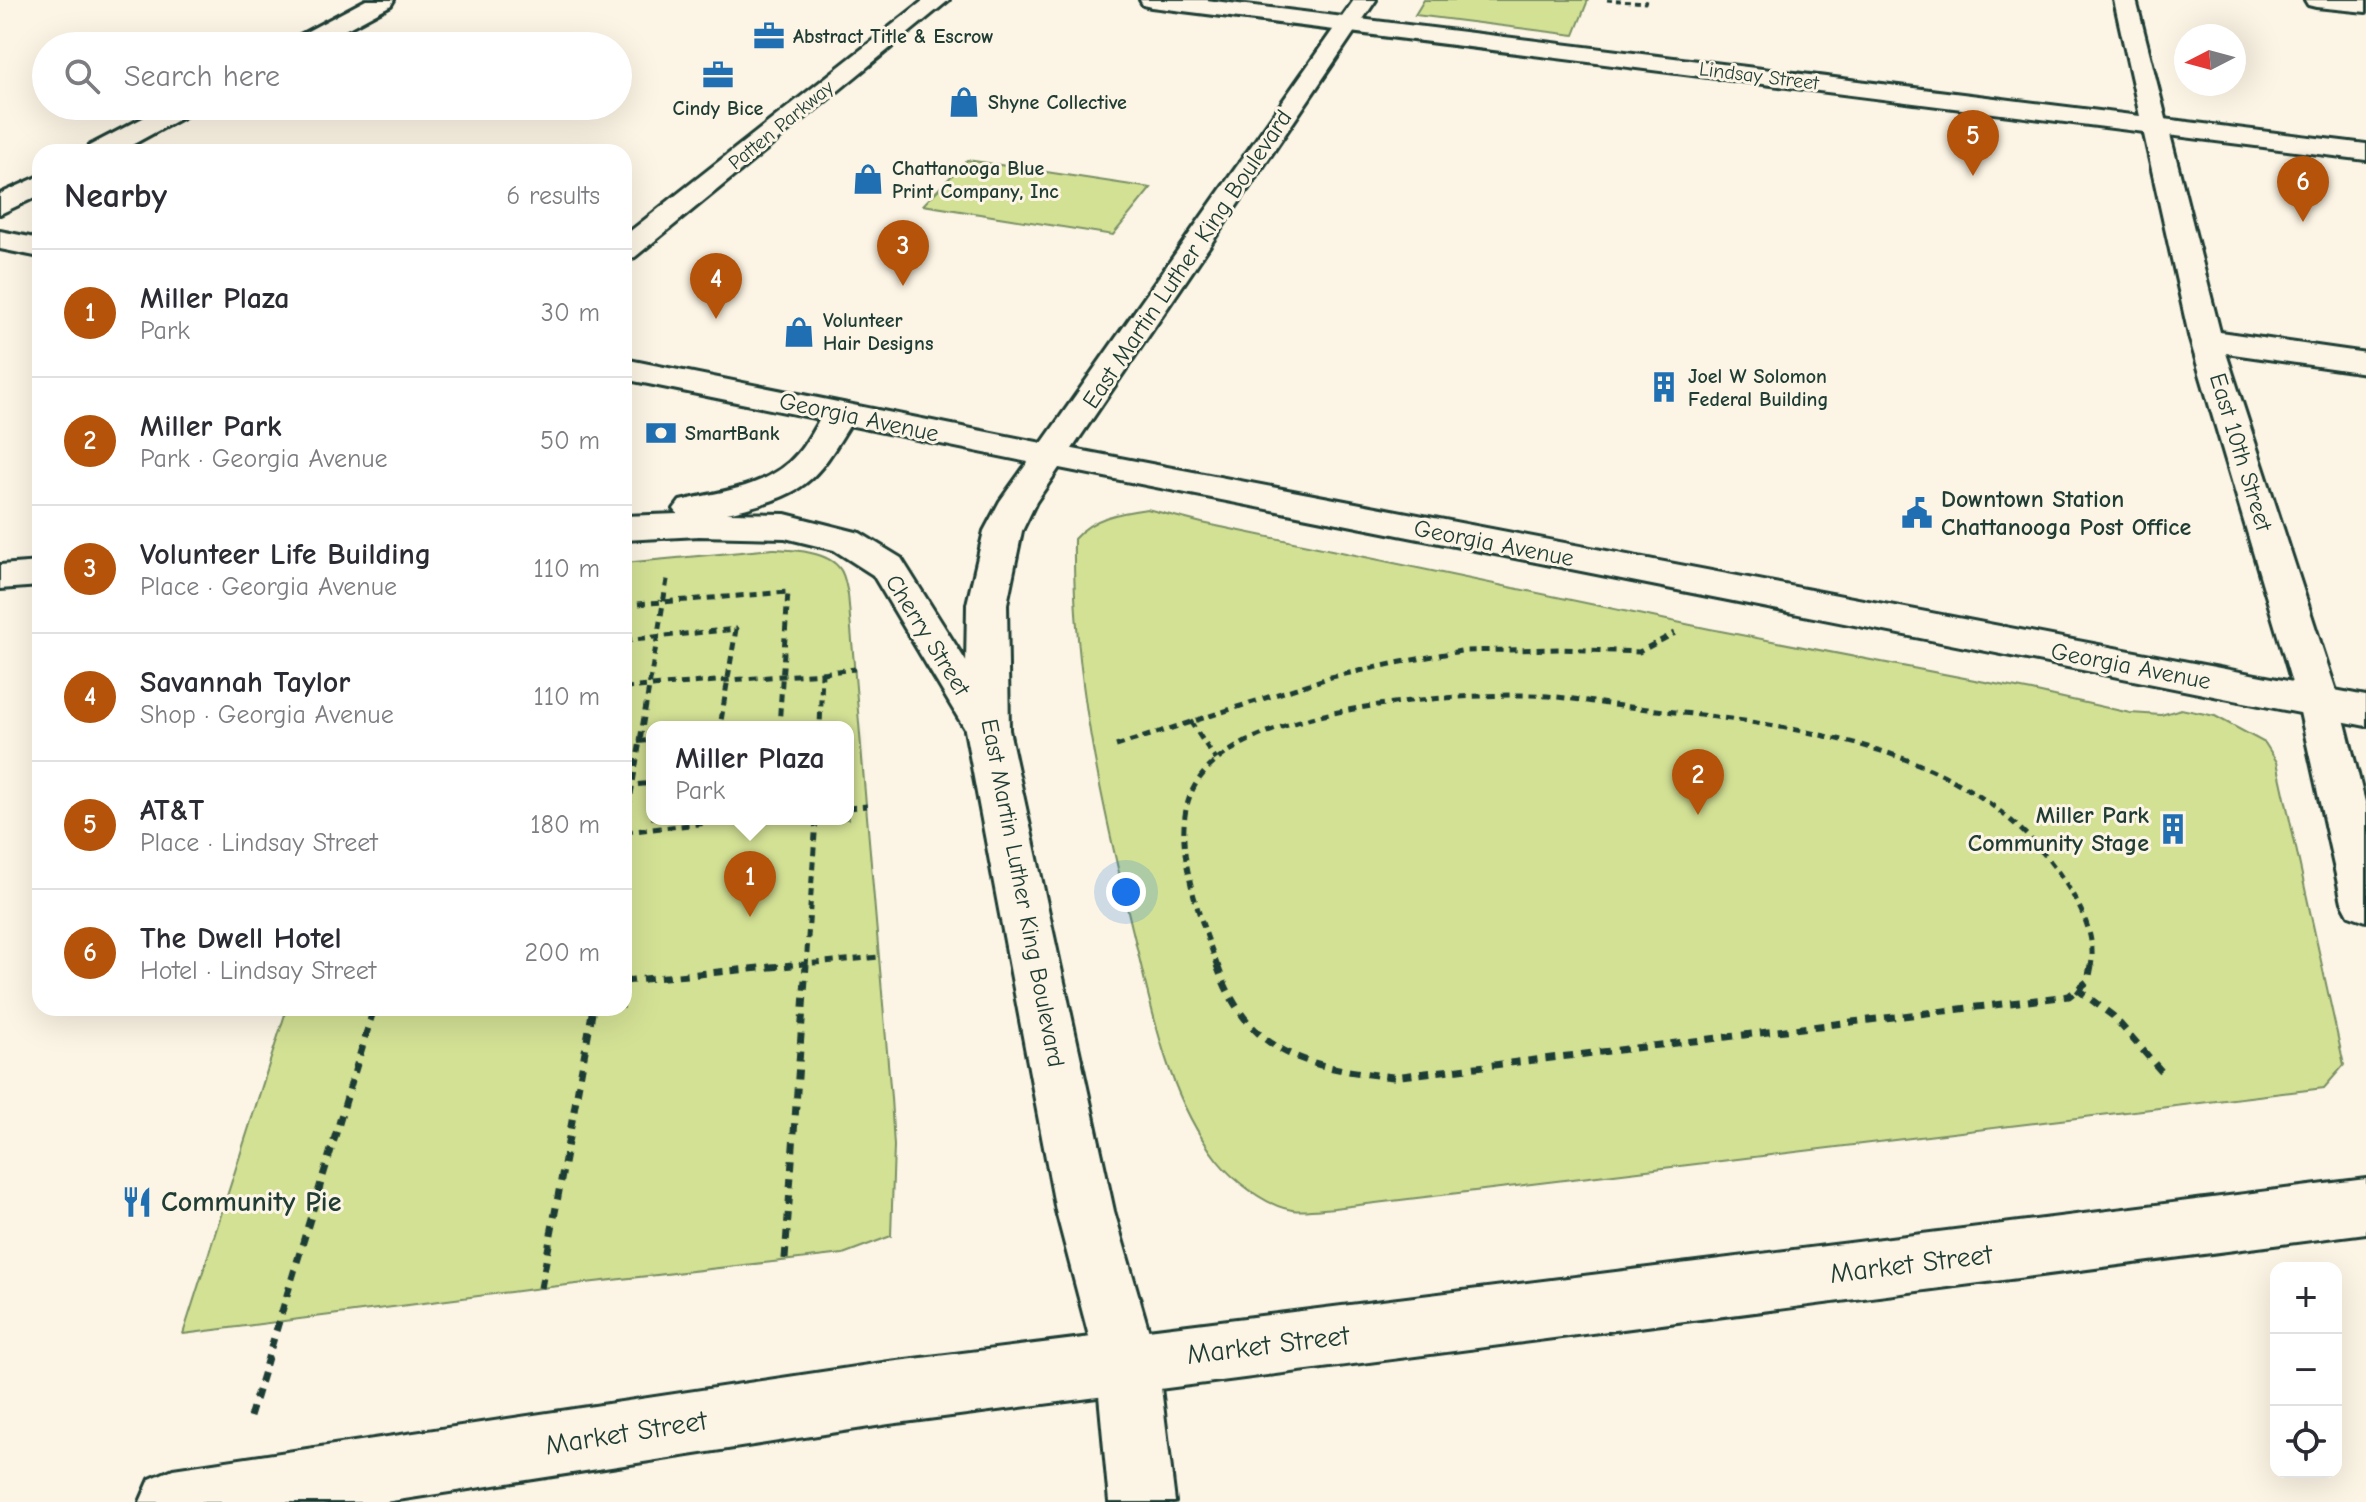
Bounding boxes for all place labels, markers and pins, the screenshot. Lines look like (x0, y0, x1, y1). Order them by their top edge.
office icon: Abstract Title & Escrow (752, 19, 786, 53)
place label: Abstract Title & Escrow (793, 25, 994, 48)
office icon: Cindy Bice (701, 58, 735, 92)
shop icon: Shyne Collective (947, 85, 981, 119)
place label: Shyne Collective (988, 91, 1127, 114)
place label: Cindy Bice (673, 97, 764, 120)
pin: 5 (1947, 110, 1999, 176)
pin: 6 (2277, 156, 2329, 222)
place label: Chattanooga Blue Print Company, Inc (892, 157, 1059, 203)
shop icon: Chattanooga Blue Print Company, Inc (851, 162, 885, 196)
pin: 3 (877, 220, 929, 286)
pin: 4 (690, 253, 742, 319)
place label: Volunteer Hair Designs (823, 309, 933, 355)
shop icon: Volunteer Hair Designs (782, 315, 816, 349)
place label: Joel W Solomon Federal Building (1688, 365, 1828, 411)
building icon: Joel W Solomon Federal Building (1647, 370, 1681, 404)
bank icon: SmartBank (644, 416, 678, 450)
place label: SmartBank (685, 422, 780, 445)
place label: Downtown Station Chattanooga Post Office (1941, 485, 2192, 541)
public building icon: Downtown Station Chattanooga Post Office (1900, 496, 1934, 530)
pin: 2 (1672, 749, 1724, 815)
place label: Miller Park Community Stage (1968, 801, 2149, 857)
building icon: Miller Park Community Stage (2156, 812, 2190, 846)
pin: 1 (724, 851, 776, 917)
restaurant icon: Community Pie (120, 1185, 154, 1219)
place label: Community Pie (161, 1186, 342, 1218)

